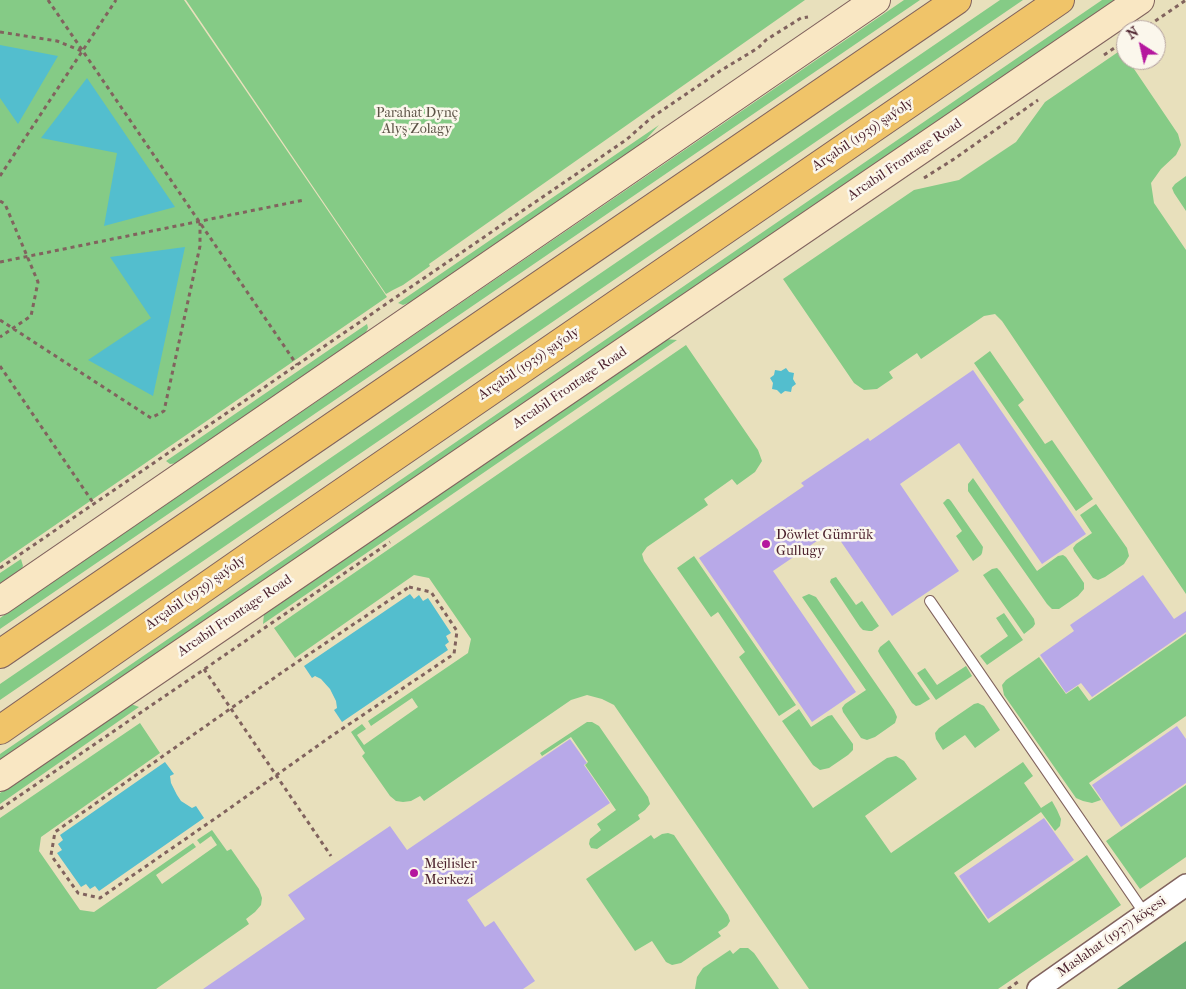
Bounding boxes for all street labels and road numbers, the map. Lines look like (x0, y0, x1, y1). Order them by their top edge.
street label: Arçabil (1939) şaýoly (809, 95, 917, 175)
street label: Arcabil Frontage Road (845, 115, 965, 205)
street label: Arçabil (1939) şaýoly (475, 324, 583, 404)
street label: Arcabil Frontage Road (510, 343, 630, 433)
street label: Arçabil (1939) şaýoly (143, 552, 249, 634)
street label: Arcabil Frontage Road (175, 571, 295, 661)
street label: Maslahat (1937) köçesi (1054, 893, 1170, 981)

